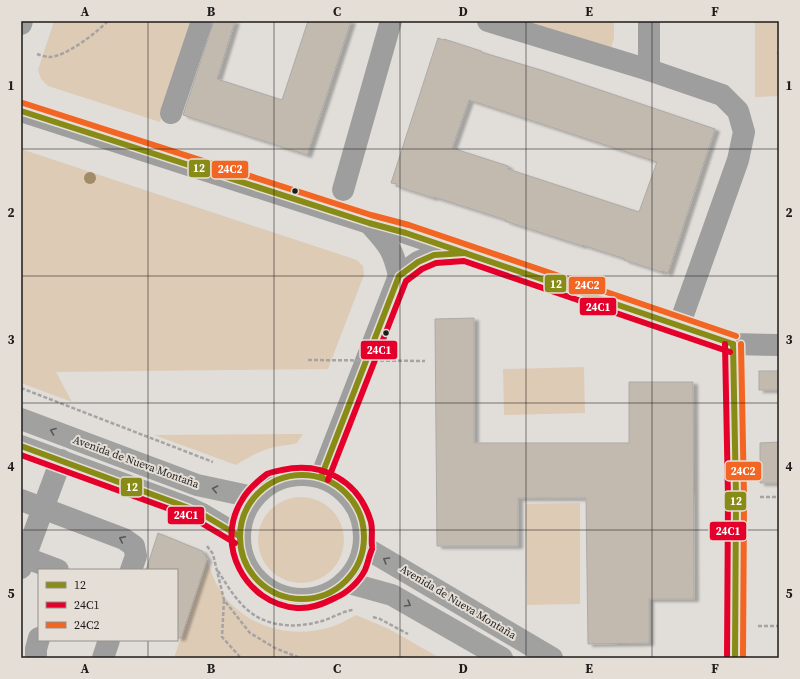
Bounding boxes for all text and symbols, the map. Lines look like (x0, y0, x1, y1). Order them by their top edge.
text: A (81, 3, 90, 20)
text: B (207, 3, 216, 20)
text: C (333, 3, 341, 20)
text: D (458, 3, 468, 20)
text: E (585, 3, 593, 20)
text: F (711, 3, 719, 20)
text: 1 (7, 77, 15, 94)
text: 1 (785, 77, 793, 94)
line badge: 12 (188, 159, 211, 178)
line badge: 24C2 (211, 160, 249, 179)
text: 12 (193, 161, 205, 176)
text: 24C2 (218, 162, 242, 177)
unlabelled marker (290, 186, 300, 196)
text: 2 (7, 204, 15, 221)
text: 2 (785, 204, 793, 221)
line badge: 12 (544, 274, 567, 293)
line badge: 24C2 (568, 276, 606, 295)
text: 12 (550, 277, 562, 292)
text: 24C2 (575, 278, 599, 293)
line badge: 24C1 (579, 297, 617, 316)
text: 24C1 (586, 300, 610, 315)
unlabelled marker (381, 328, 391, 338)
text: 3 (7, 331, 15, 348)
text: 3 (785, 331, 793, 348)
line badge: 24C1 (360, 340, 398, 360)
text: 24C1 (367, 343, 391, 358)
one-way arrow (49, 428, 56, 436)
street label: Avenida de Nueva Montaña (71, 432, 202, 492)
text: 4 (7, 458, 15, 475)
text: 4 (785, 458, 793, 475)
line badge: 24C2 (725, 461, 762, 481)
text: 24C2 (731, 464, 755, 479)
line badge: 12 (120, 477, 143, 497)
text: 12 (126, 480, 138, 495)
one-way arrow (212, 485, 218, 494)
line badge: 12 (724, 491, 747, 511)
text: 12 (730, 494, 742, 509)
line badge: 24C1 (167, 506, 205, 525)
text: 24C1 (174, 508, 198, 523)
line badge: 24C1 (709, 521, 747, 541)
text: 24C1 (716, 524, 740, 539)
one-way arrow (119, 536, 126, 544)
one-way arrow (383, 557, 390, 564)
street label: Avenida de Nueva Montaña (397, 561, 519, 643)
legend (38, 569, 178, 641)
text: 12 (74, 577, 86, 593)
text: 5 (7, 585, 15, 602)
text: 5 (785, 585, 793, 602)
text: 24C1 (74, 597, 100, 613)
one-way arrow (404, 600, 411, 607)
text: 24C2 (74, 617, 100, 633)
text: A (81, 660, 90, 677)
text: B (207, 660, 216, 677)
text: C (333, 660, 341, 677)
text: D (458, 660, 468, 677)
text: E (585, 660, 593, 677)
text: F (711, 660, 719, 677)

